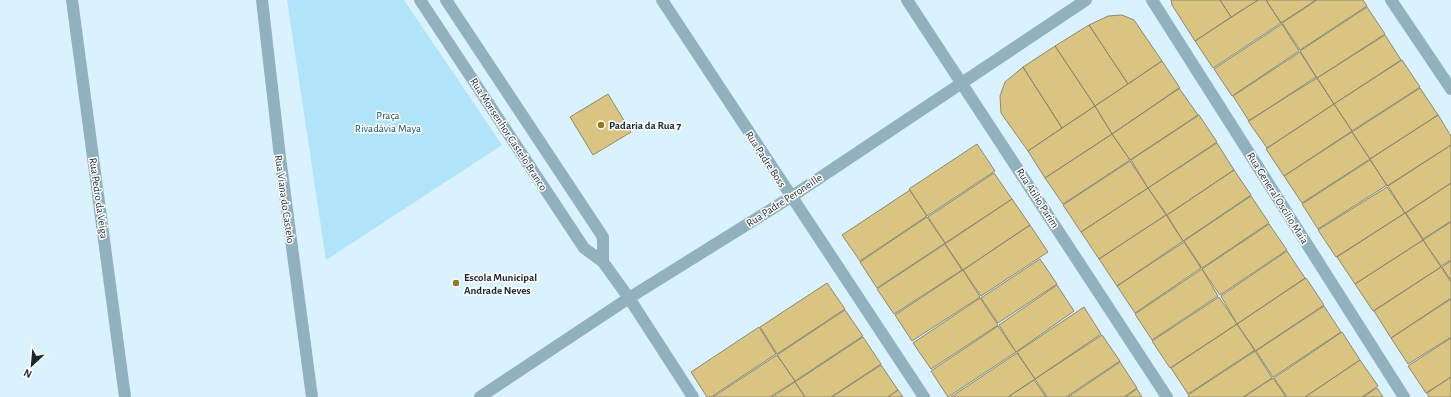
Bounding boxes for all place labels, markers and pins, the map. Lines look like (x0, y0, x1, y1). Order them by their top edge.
marker: Padaria da Rua 7 (596, 120, 606, 130)
place label: Padaria da Rua 7 (609, 120, 682, 131)
place label: Escola Municipal Andrade Neves (464, 272, 537, 296)
marker: Escola Municipal Andrade Neves (451, 278, 461, 288)

